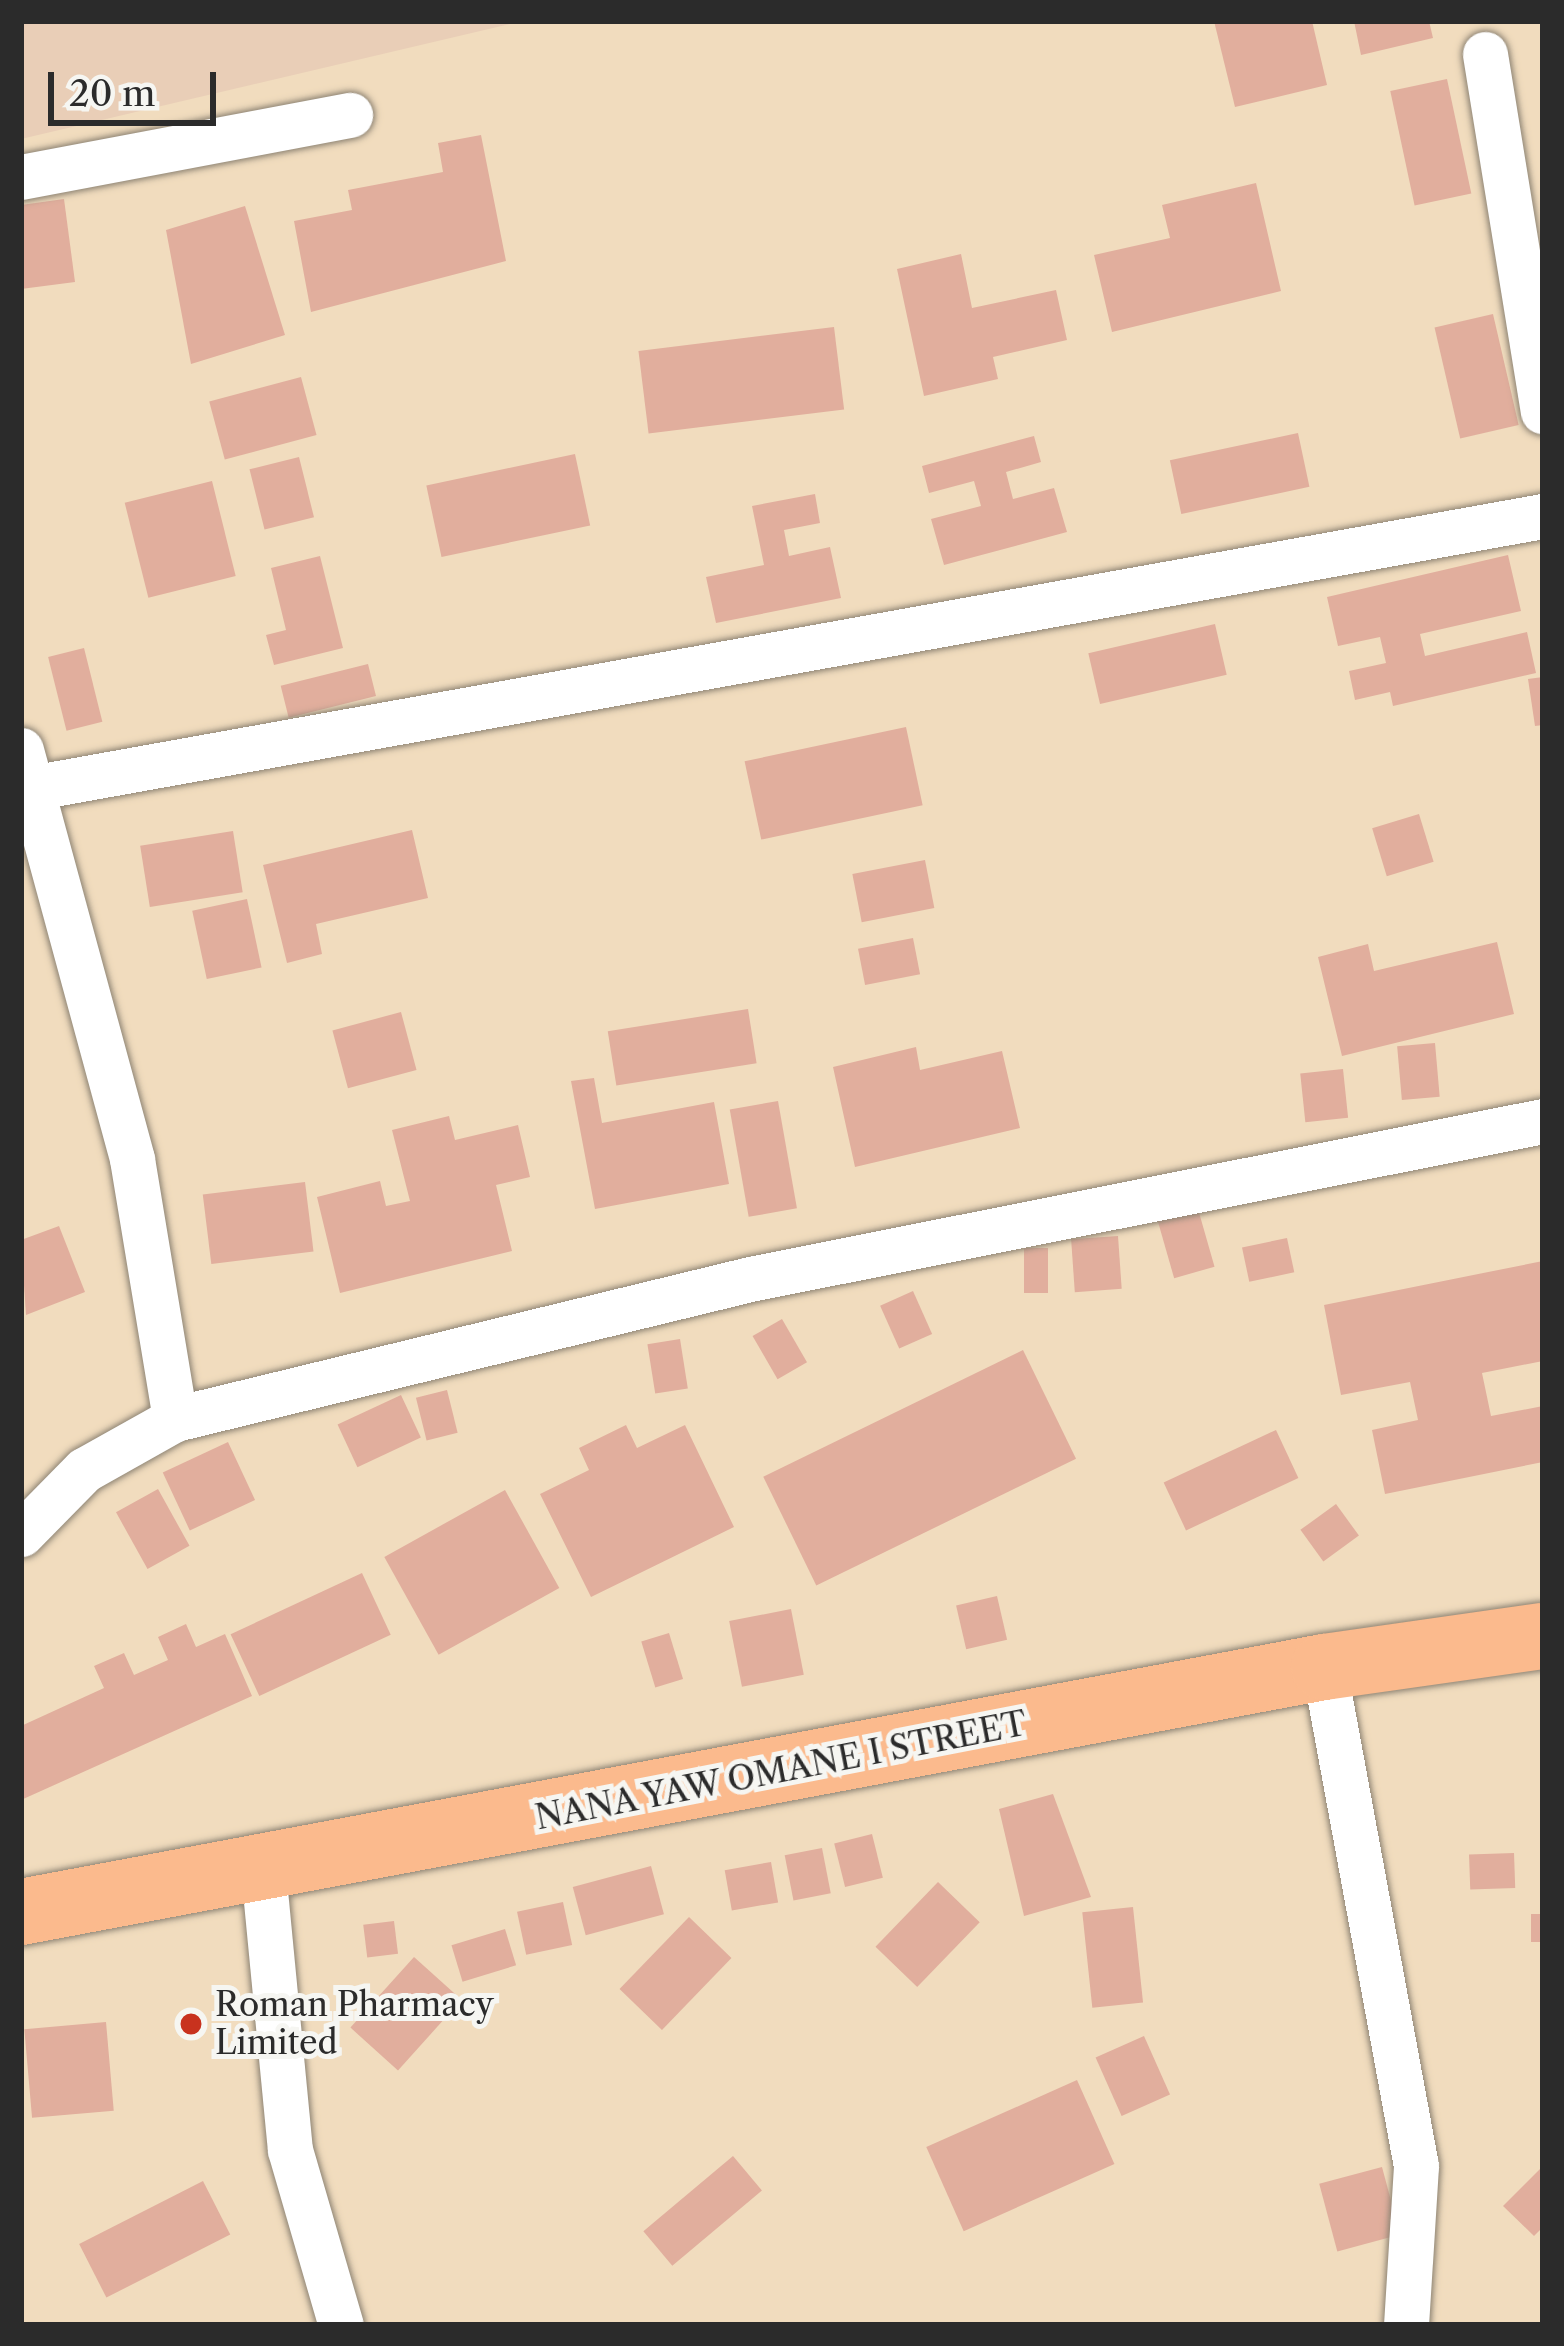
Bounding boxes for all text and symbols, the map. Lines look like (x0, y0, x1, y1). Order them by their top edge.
scale bar (54, 48, 222, 122)
text: 20 m (69, 71, 156, 115)
street label: NANA YAW OMANE I STREET (530, 1704, 1032, 1838)
place label: Roman Pharmacy Limited (215, 1985, 494, 2063)
marker: Roman Pharmacy Limited (178, 2011, 204, 2037)

